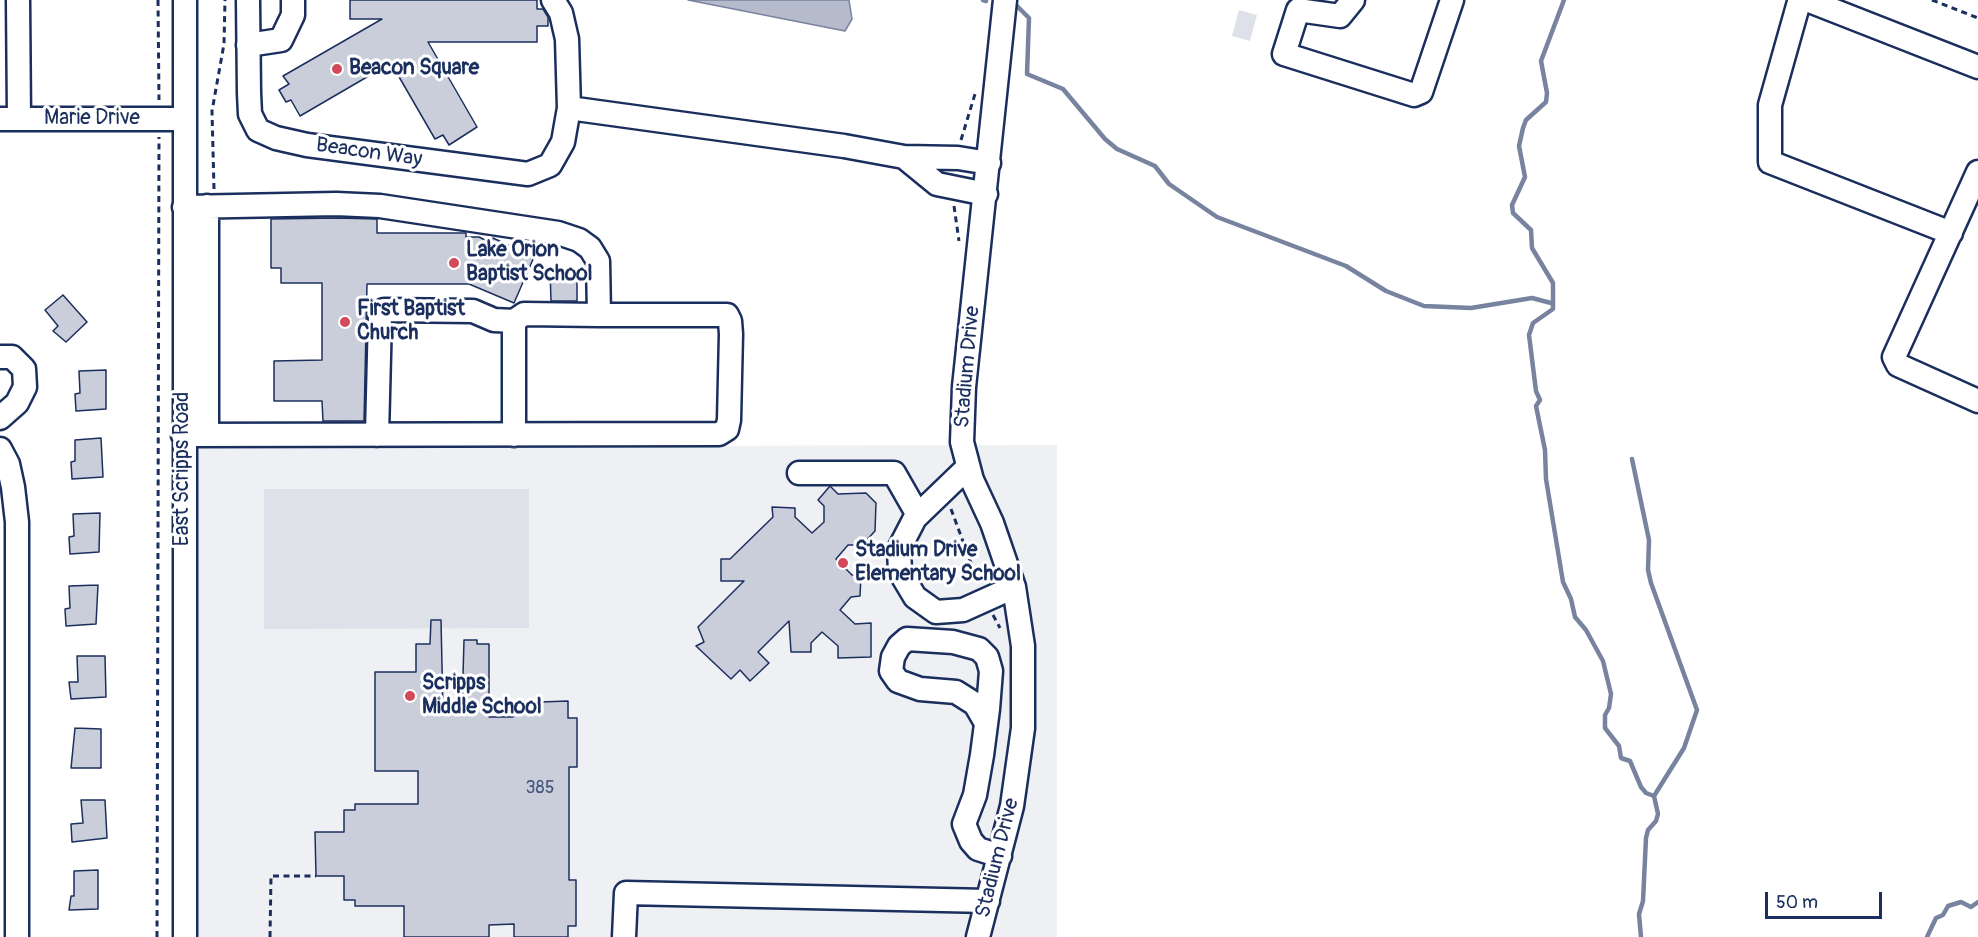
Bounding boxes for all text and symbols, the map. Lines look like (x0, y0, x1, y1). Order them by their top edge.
place label: Beacon Square (349, 56, 479, 82)
marker: Beacon Square (330, 62, 344, 76)
street label: Marie Drive (44, 106, 140, 132)
street label: Beacon Way (314, 133, 424, 173)
place label: Lake Orion Baptist School (466, 238, 592, 288)
marker: Lake Orion Baptist School (447, 256, 461, 270)
place label: First Baptist Church (357, 297, 465, 347)
street label: Stadium Drive (950, 305, 986, 429)
marker: First Baptist Church (338, 315, 352, 329)
street label: East Scripps Road (170, 392, 196, 546)
place label: Stadium Drive Elementary School (855, 538, 1021, 588)
marker: Stadium Drive Elementary School (836, 556, 850, 570)
place label: Scripps Middle School (422, 671, 542, 721)
marker: Scripps Middle School (403, 689, 417, 703)
house number: 385 (526, 777, 554, 799)
street label: Stadium Drive (971, 796, 1025, 920)
scale bar (1768, 880, 1885, 918)
text: 50 m (1776, 891, 1818, 914)

